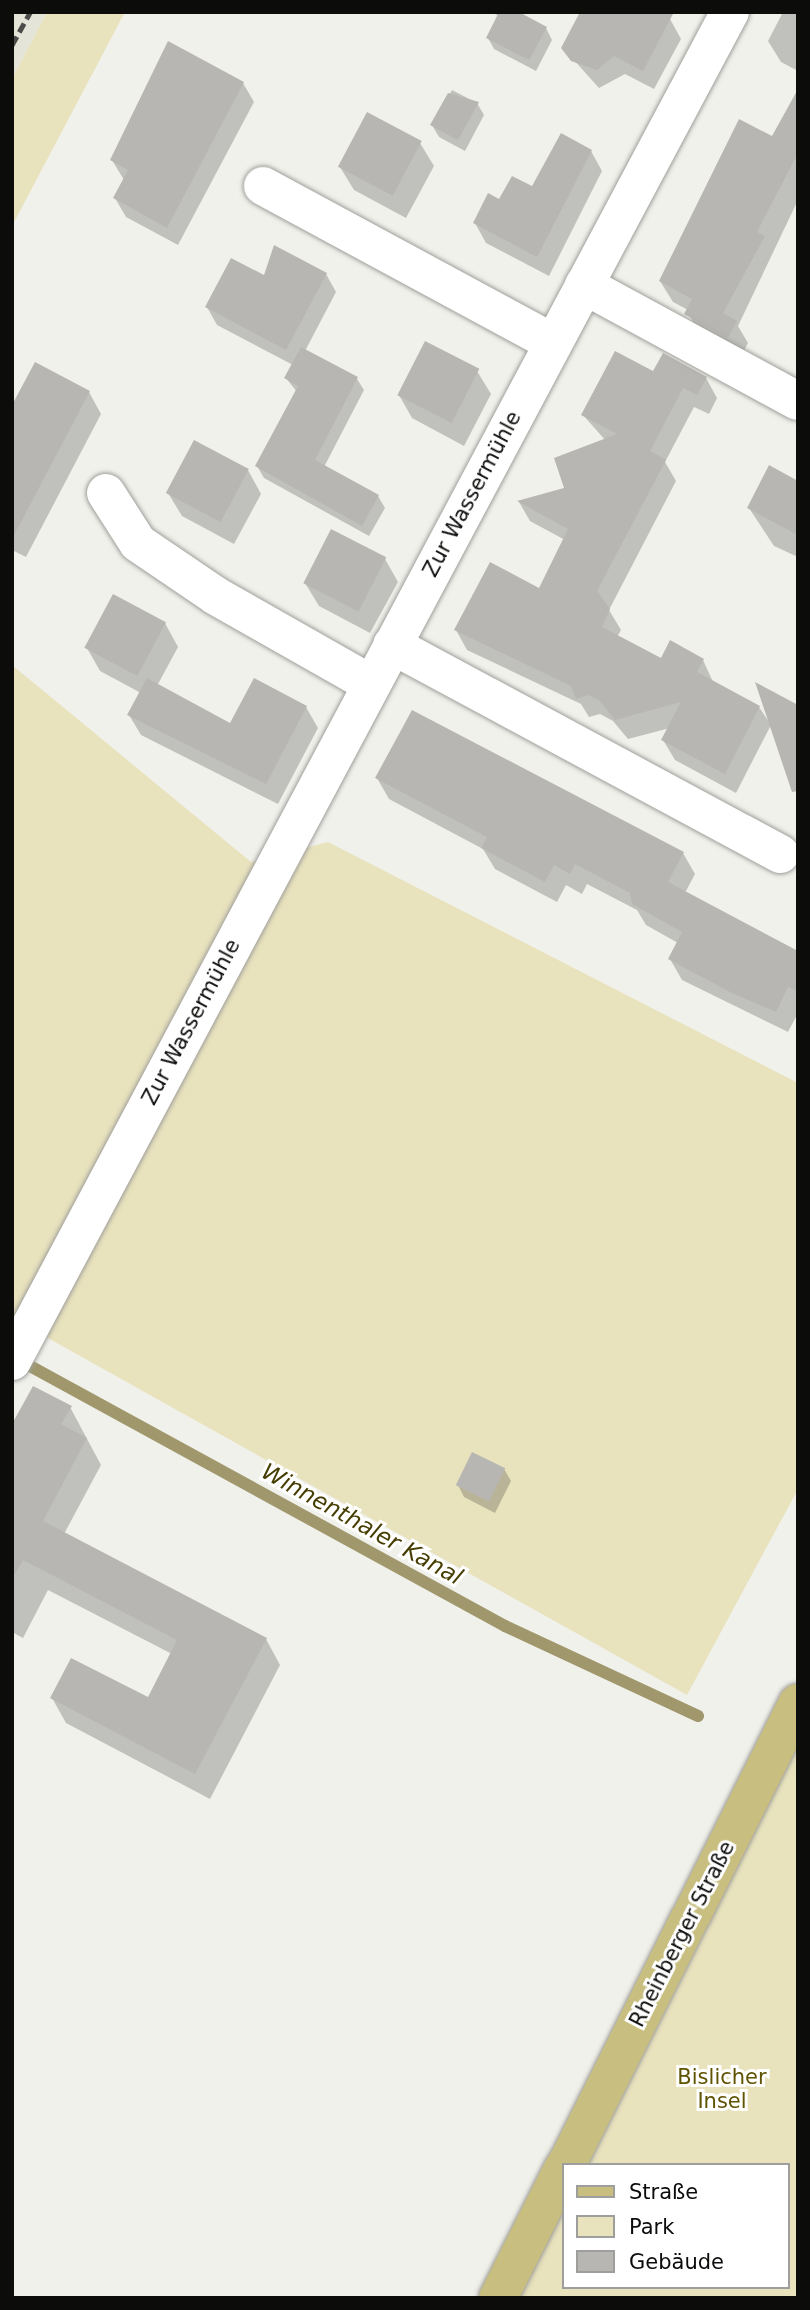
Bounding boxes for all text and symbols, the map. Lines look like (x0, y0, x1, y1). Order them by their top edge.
street label: Zur Wassermühle (418, 407, 526, 581)
street label: Zur Wassermühle (137, 935, 245, 1109)
water label: Winnenthaler Kanal (257, 1457, 467, 1591)
street label: Rheinberger Straße (624, 1837, 740, 2031)
park label: Bislicher Insel (677, 2064, 767, 2114)
legend (562, 2163, 789, 2289)
text: Straße (629, 2180, 698, 2204)
text: Park (629, 2215, 674, 2239)
text: Gebäude (629, 2250, 724, 2274)

